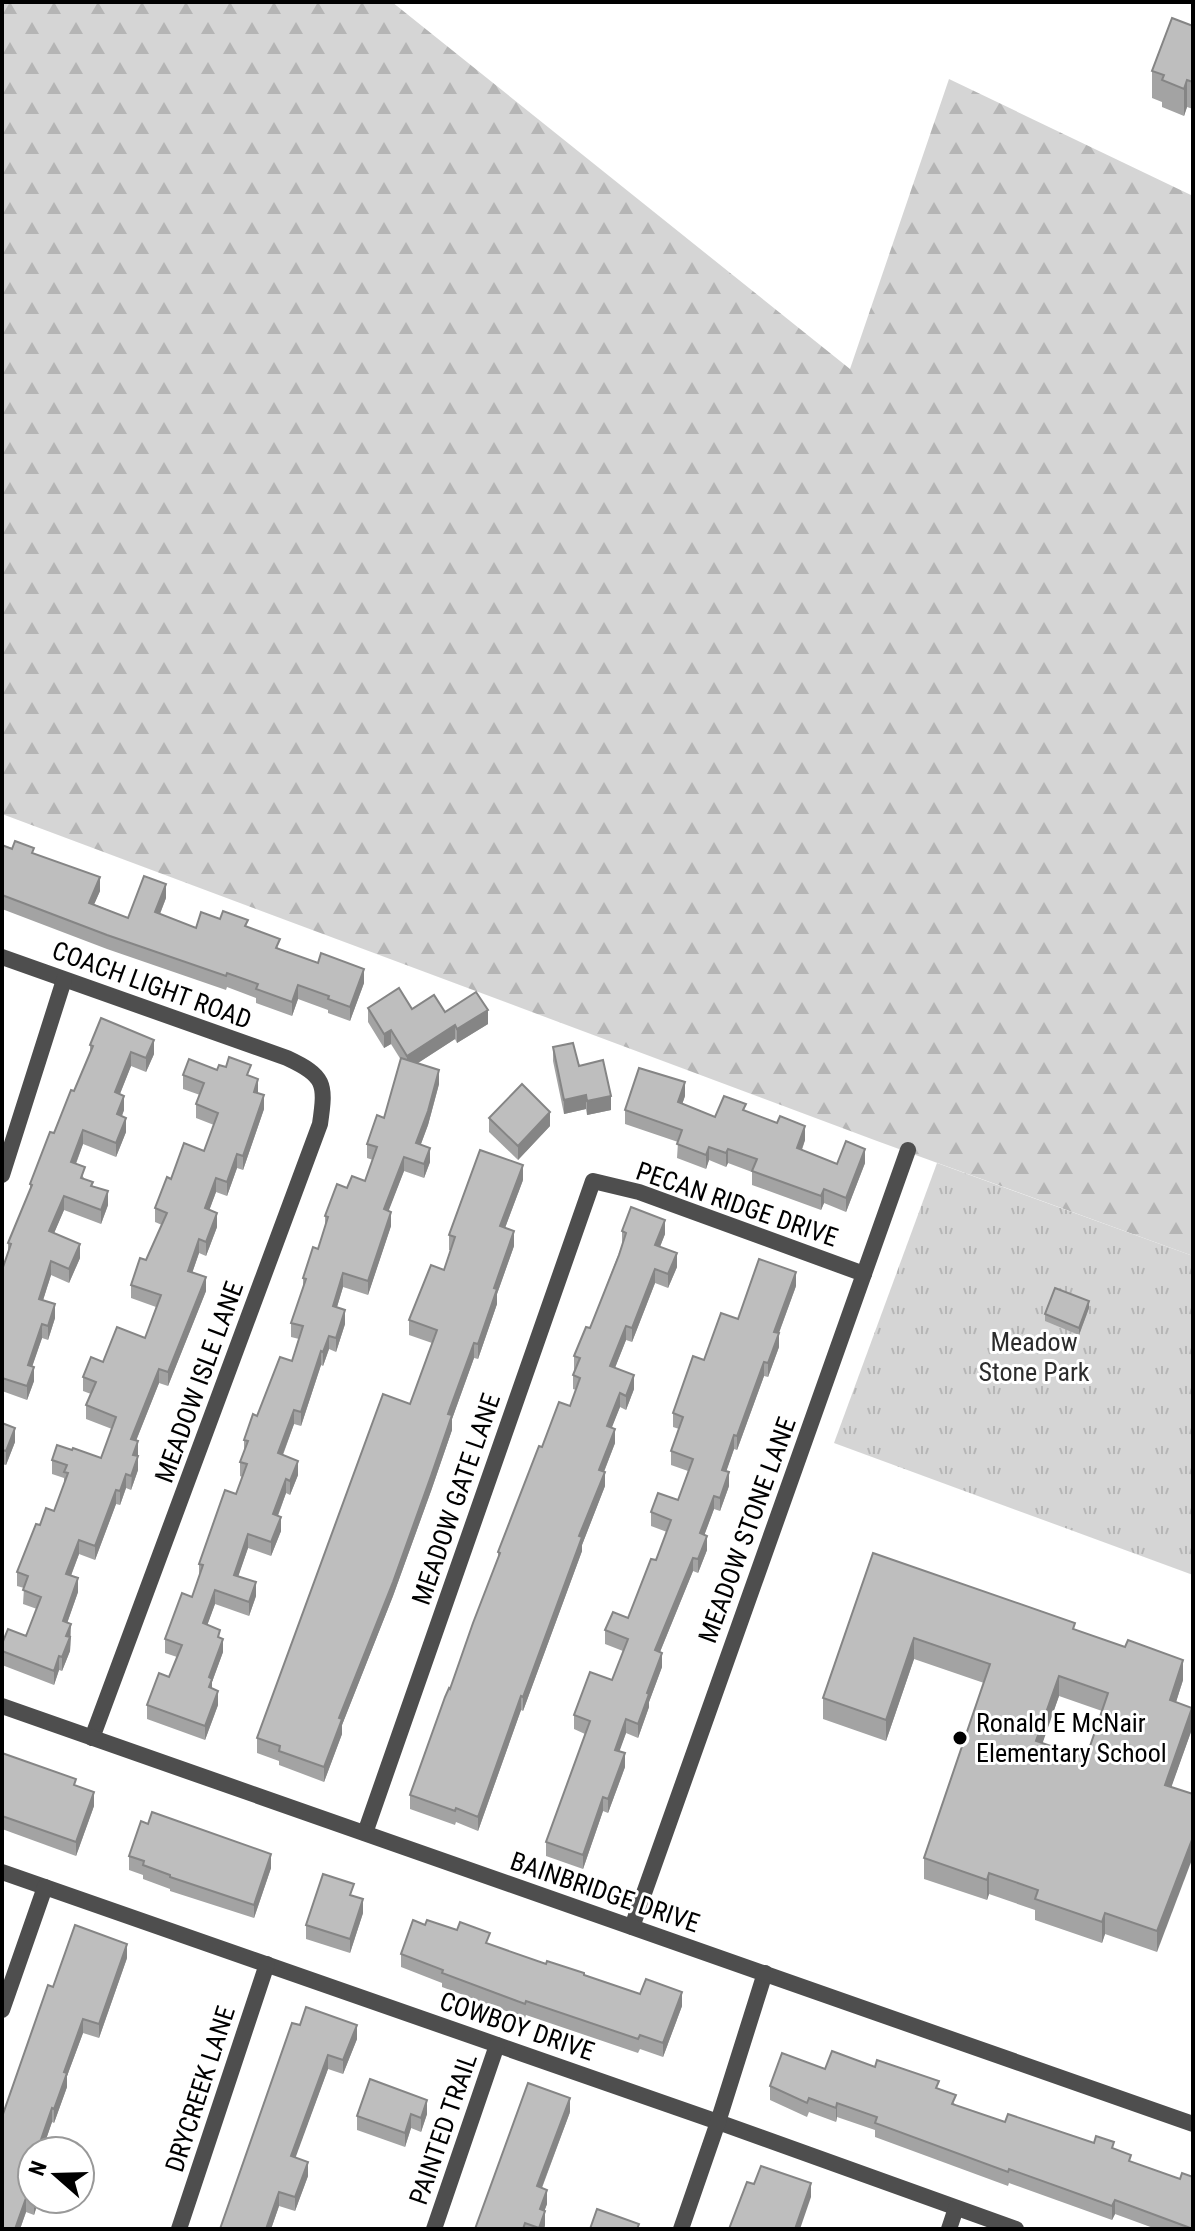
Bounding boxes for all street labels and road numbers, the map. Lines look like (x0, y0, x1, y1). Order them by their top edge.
street label: COACH LIGHT ROAD (48, 935, 256, 1035)
street label: PECAN RIDGE DRIVE (632, 1155, 842, 1253)
street label: MEADOW ISLE LANE (149, 1277, 249, 1487)
street label: MEADOW GATE LANE (406, 1389, 506, 1609)
street label: MEADOW STONE LANE (692, 1413, 802, 1647)
street label: BAINBRIDGE DRIVE (506, 1846, 704, 1938)
street label: COWBOY DRIVE (436, 1985, 598, 2067)
street label: DRYCREEK LANE (159, 2002, 241, 2176)
street label: PAINTED TRAIL (403, 2049, 483, 2209)

